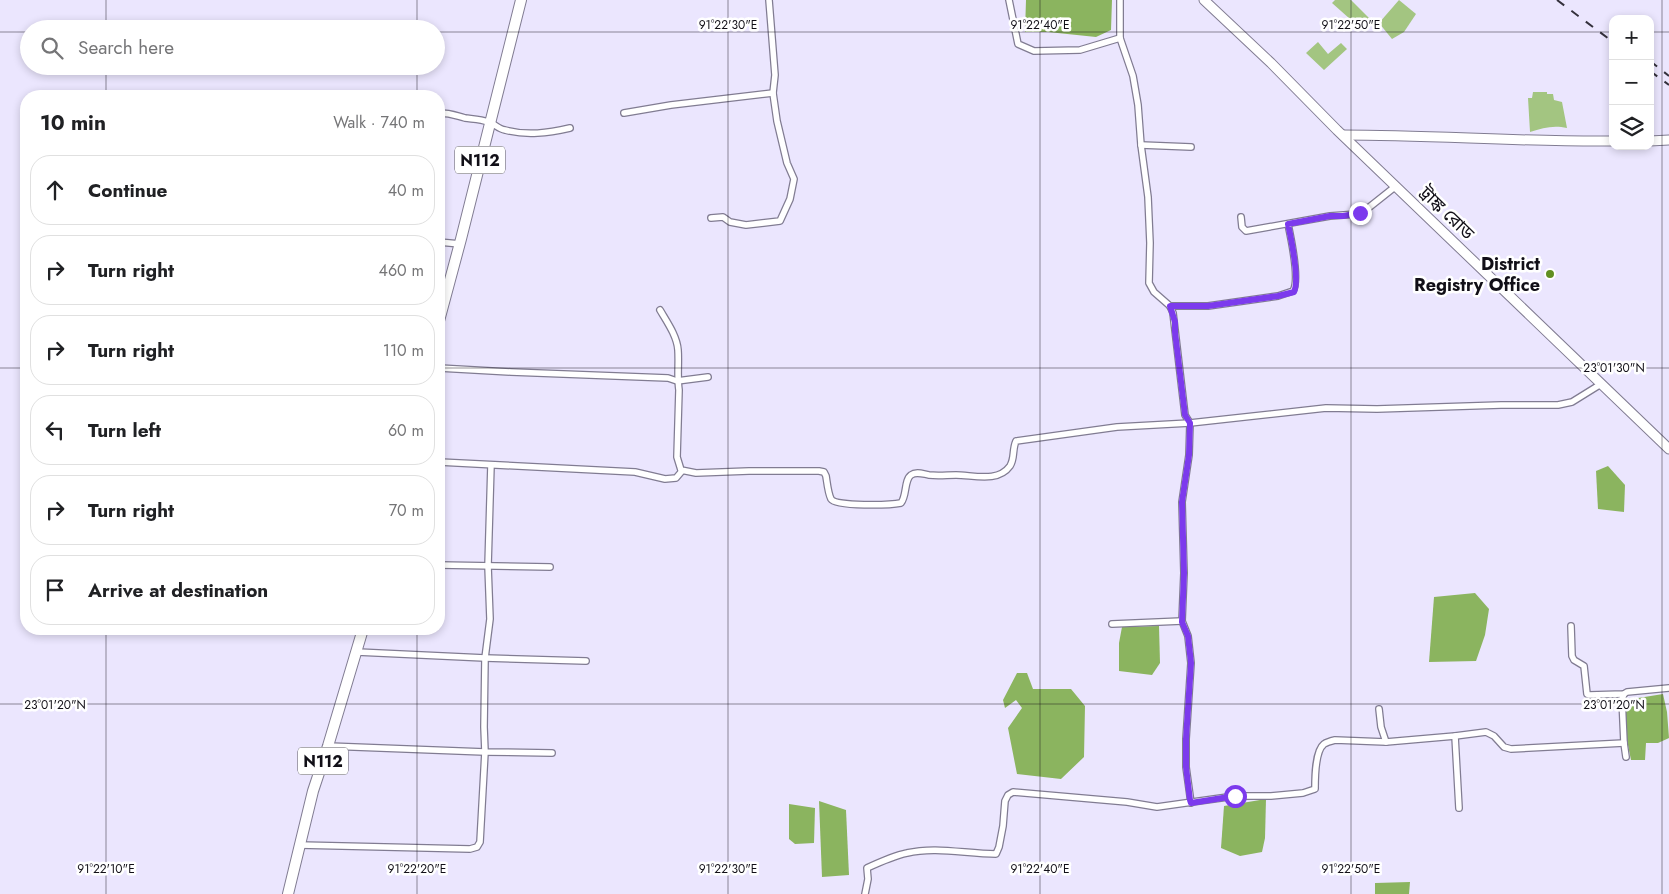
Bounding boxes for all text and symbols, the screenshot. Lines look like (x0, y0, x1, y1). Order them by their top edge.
map controls (1609, 15, 1654, 150)
button: + (1609, 15, 1654, 60)
text: 91°22'30"E (699, 16, 757, 34)
text: 91°22'40"E (1010, 16, 1070, 34)
text: 91°22'50"E (1322, 16, 1380, 34)
search box (20, 20, 445, 75)
icon: search (38, 34, 66, 62)
text: Search here (78, 34, 174, 61)
button: − (1609, 60, 1654, 105)
button: layers (1609, 105, 1654, 150)
text: 10 min (40, 108, 106, 138)
text: Walk · 740 m (333, 111, 425, 134)
road number: N112 (455, 146, 505, 174)
icon: ahead (41, 176, 69, 204)
text: Continue (88, 177, 167, 204)
text: 40 m (388, 179, 424, 202)
street label: ট্রাঙ্ক রোড (1413, 180, 1480, 246)
route end (1349, 202, 1372, 225)
place label: District Registry Office (1414, 251, 1540, 298)
icon: right (41, 256, 69, 284)
text: Turn right (88, 257, 174, 284)
text: 460 m (379, 259, 424, 282)
marker: District Registry Office (1544, 268, 1556, 280)
icon: right (41, 336, 69, 364)
text: Turn right (88, 337, 174, 364)
text: 110 m (383, 339, 424, 362)
text: 23°01'30"N (1583, 359, 1645, 377)
icon: left (41, 416, 69, 444)
text: Turn left (88, 417, 161, 444)
text: 60 m (388, 419, 424, 442)
icon: right (41, 496, 69, 524)
text: Turn right (88, 497, 174, 524)
text: 70 m (389, 499, 424, 522)
icon: arrive (41, 576, 69, 604)
text: Arrive at destination (88, 577, 268, 604)
text: 23°01'20"N (24, 696, 86, 714)
text: 23°01'20"N (1583, 696, 1645, 714)
road number: N112 (298, 748, 348, 774)
route start (1224, 785, 1247, 808)
text: 91°22'10"E (77, 860, 135, 878)
text: 91°22'20"E (388, 860, 446, 878)
text: 91°22'30"E (699, 860, 757, 878)
text: 91°22'40"E (1010, 860, 1070, 878)
text: 91°22'50"E (1322, 860, 1380, 878)

